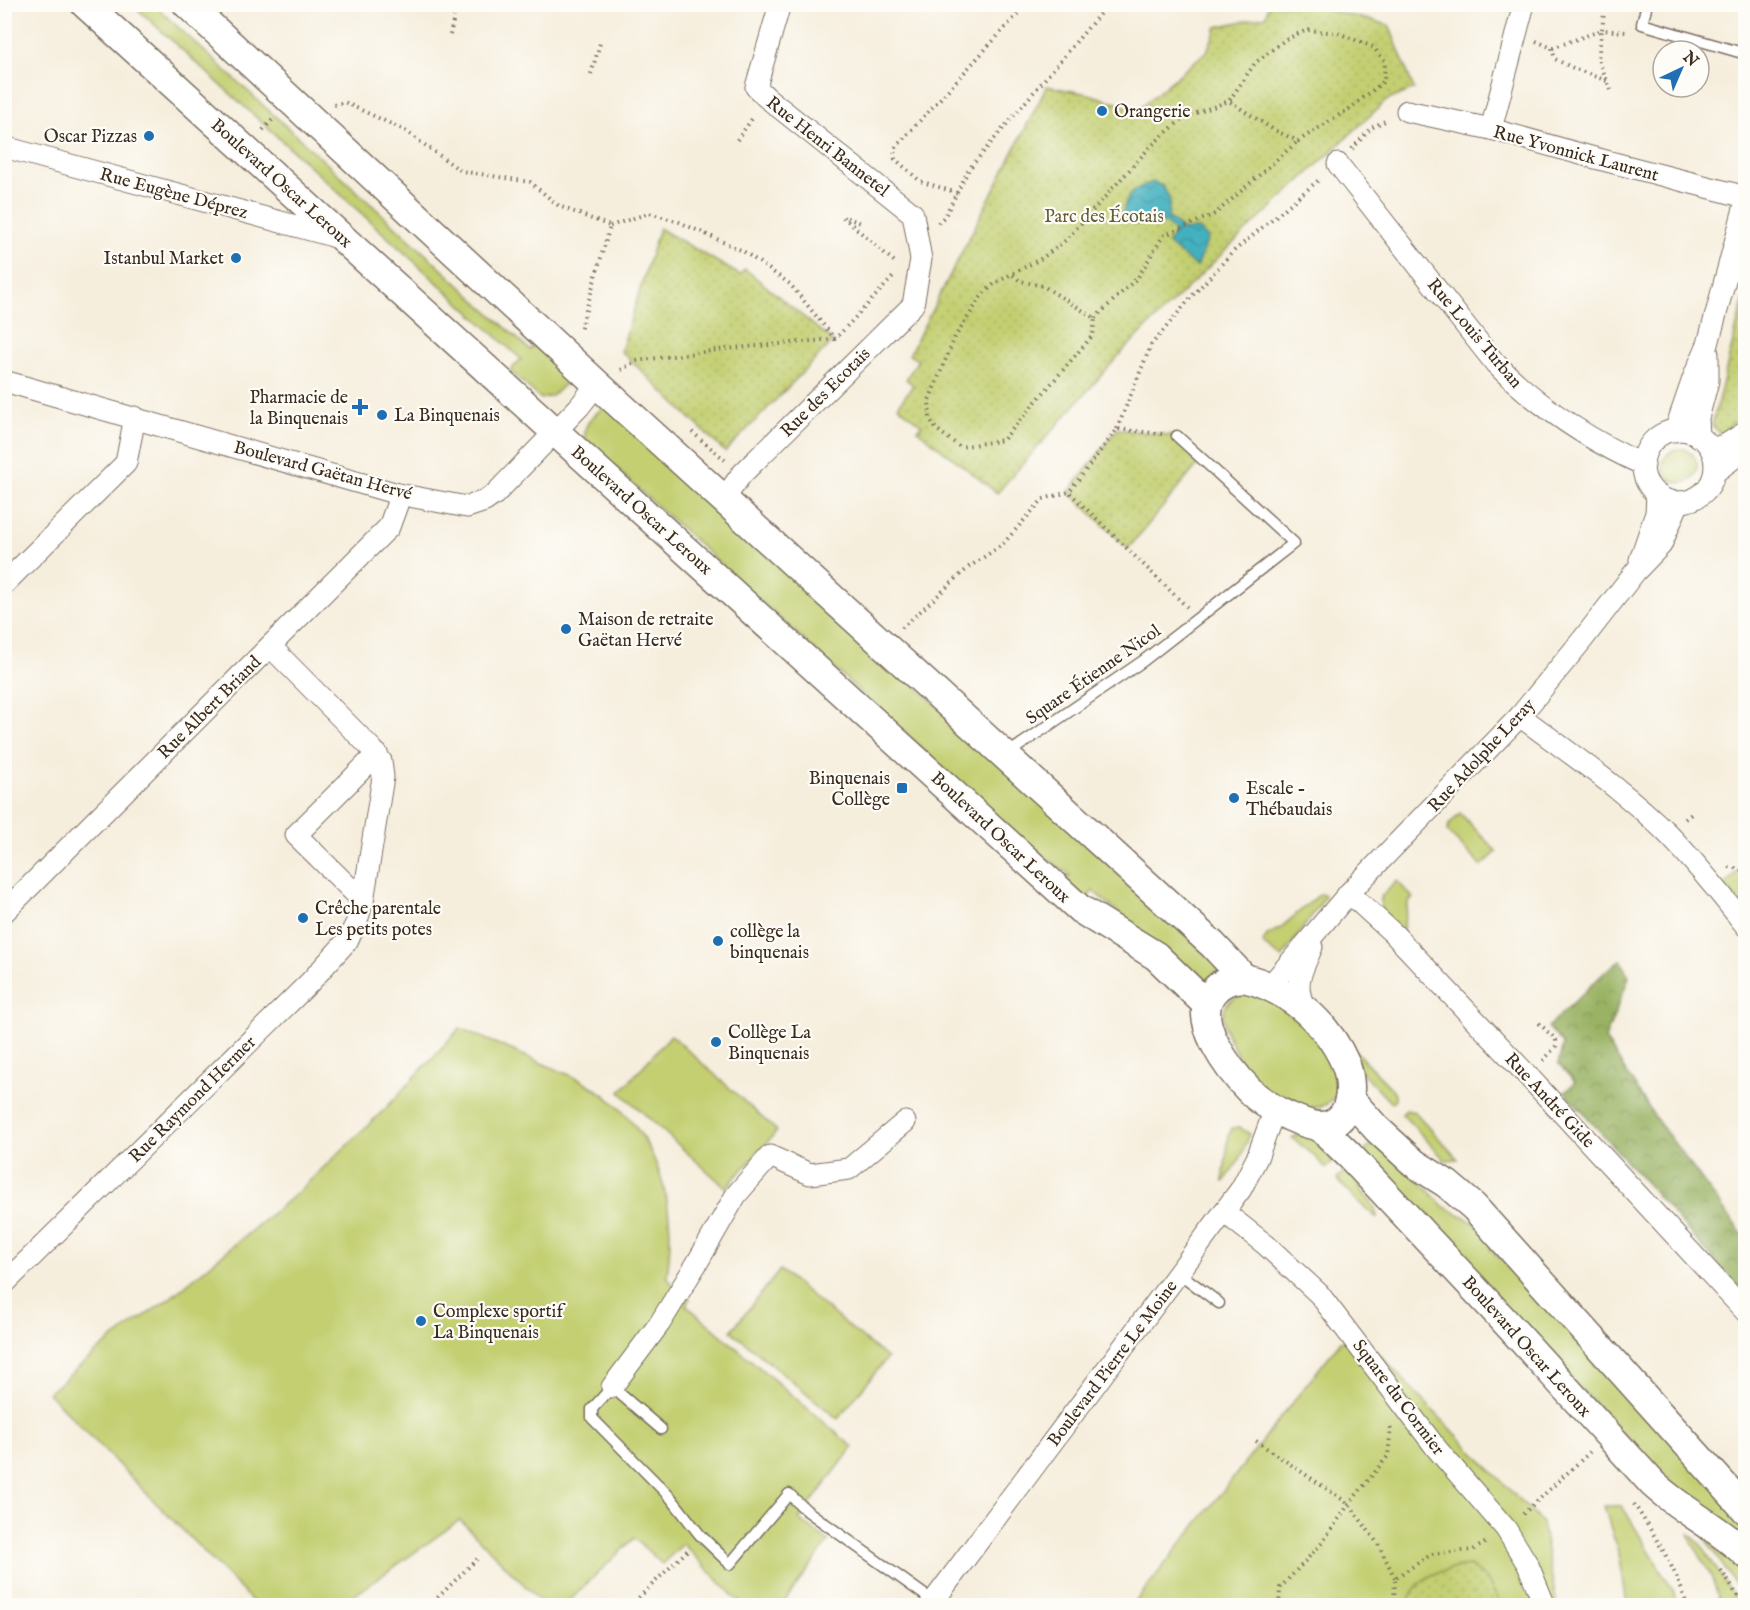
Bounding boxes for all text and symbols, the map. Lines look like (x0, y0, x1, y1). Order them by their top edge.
north arrow (1651, 39, 1711, 99)
text: N (1677, 47, 1702, 72)
street label: Rue Henri Bannetel (761, 92, 893, 202)
place label: Orangerie (1114, 101, 1191, 124)
marker: Orangerie (1095, 104, 1109, 118)
street label: Boulevard Oscar Leroux (205, 114, 357, 254)
street label: Rue Yvonnick Laurent (1490, 121, 1661, 188)
place label: Oscar Pizzas (44, 126, 137, 149)
marker: Oscar Pizzas (142, 129, 156, 143)
street label: Rue Eugène Déprez (97, 164, 250, 225)
park label: Parc des Écotais (1044, 204, 1164, 229)
place label: Istanbul Market (104, 248, 224, 271)
marker: Istanbul Market (229, 251, 243, 265)
street label: Rue Louis Turban (1421, 274, 1527, 394)
street label: Rue des Ecotais (776, 343, 876, 443)
place label: Pharmacie de la Binquenais (249, 387, 348, 431)
marker: Pharmacie de la Binquenais (353, 400, 367, 414)
place label: La Binquenais (394, 405, 500, 428)
marker: La Binquenais (375, 408, 389, 422)
street label: Boulevard Gaëtan Hervé (231, 437, 414, 506)
street label: Boulevard Oscar Leroux (565, 441, 717, 581)
place label: Maison de retraite Gaëtan Hervé (578, 609, 713, 653)
street label: Square Étienne Nicol (1021, 618, 1166, 730)
marker: Maison de retraite Gaëtan Hervé (559, 622, 573, 636)
street label: Rue Albert Briand (153, 651, 267, 765)
street label: Rue Adolphe Leray (1424, 694, 1541, 818)
street label: Boulevard Oscar Leroux (925, 767, 1075, 909)
place label: Binquenais Collège (809, 768, 890, 812)
place label: Escale - Thébaudais (1246, 778, 1332, 822)
marker: Binquenais Collège (895, 781, 909, 795)
marker: Escale - Thébaudais (1227, 791, 1241, 805)
place label: Crêche parentale Les petits potes (315, 898, 441, 942)
marker: Crêche parentale Les petits potes (296, 911, 310, 925)
place label: collège la binquenais (730, 921, 809, 965)
marker: collège la binquenais (711, 934, 725, 948)
place label: Collège La Binquenais (728, 1022, 811, 1066)
street label: Rue Raymond Hermer (125, 1031, 262, 1169)
marker: Collège La Binquenais (709, 1035, 723, 1049)
street label: Rue André Gide (1499, 1048, 1599, 1154)
street label: Boulevard Oscar Leroux (1456, 1271, 1596, 1423)
street label: Boulevard Pierre Le Moine (1043, 1276, 1183, 1452)
place label: Complexe sportif La Binquenais (433, 1301, 566, 1345)
marker: Complexe sportif La Binquenais (414, 1314, 428, 1328)
street label: Square du Cormier (1347, 1335, 1449, 1461)

